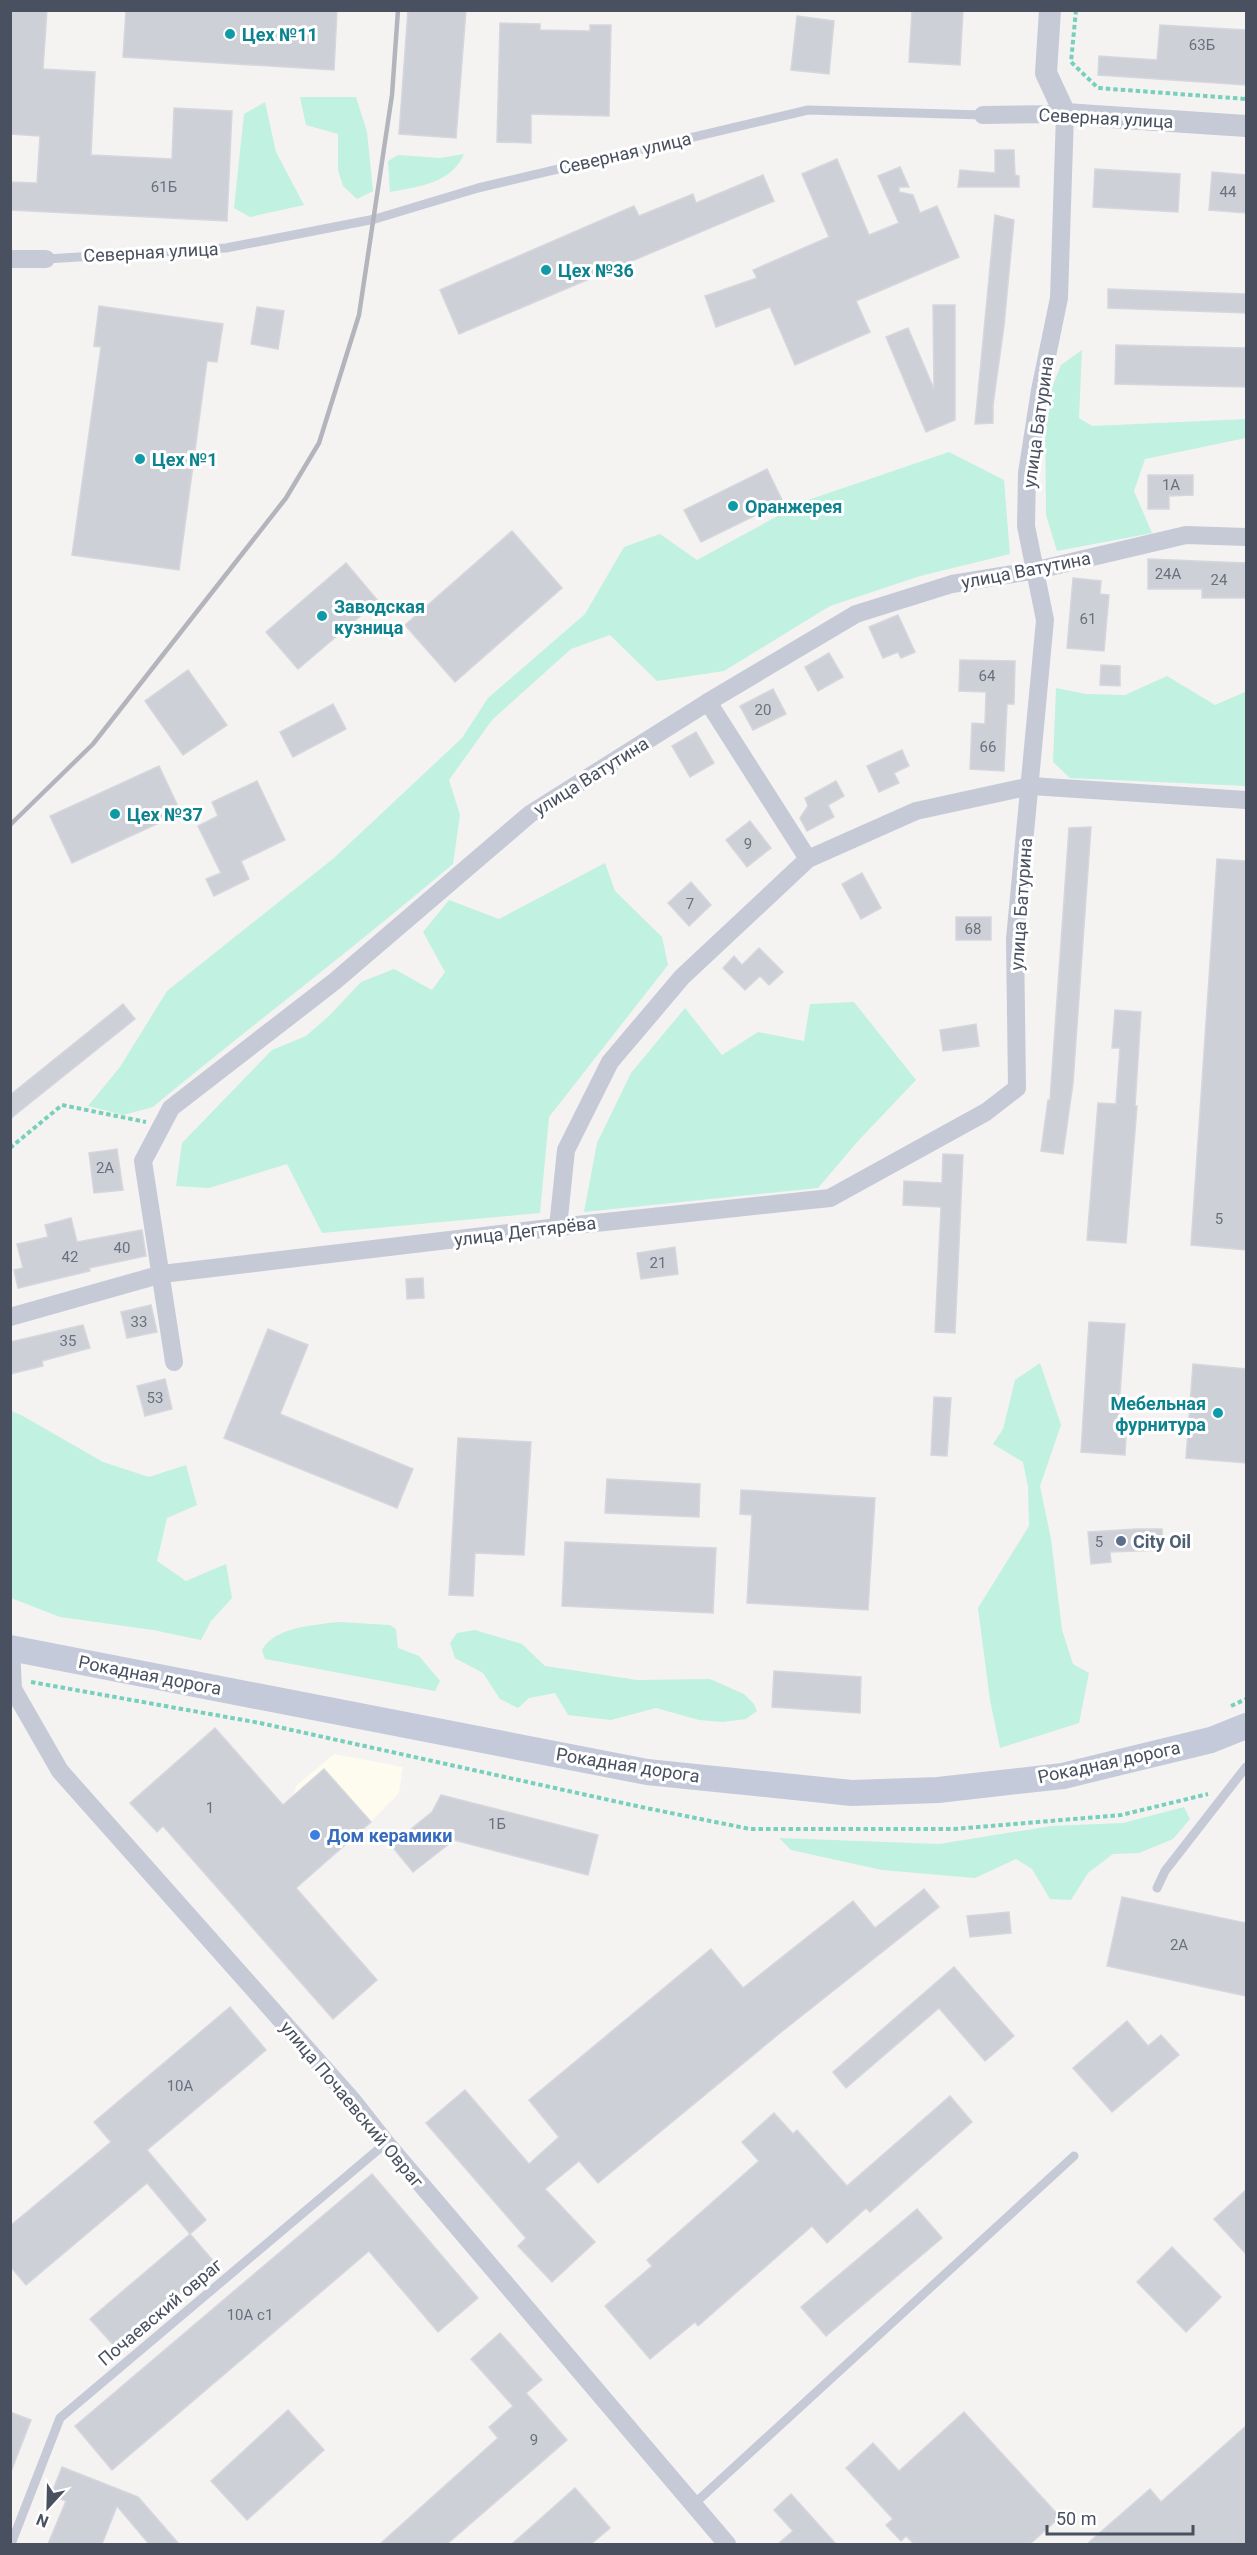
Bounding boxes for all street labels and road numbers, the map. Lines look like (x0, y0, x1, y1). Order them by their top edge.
street label: Северная улица (1038, 104, 1174, 132)
street label: Северная улица (557, 128, 693, 178)
street label: Северная улица (83, 238, 219, 266)
street label: улица Батурина (1018, 355, 1058, 489)
street label: улица Ватутина (960, 547, 1092, 593)
street label: улица Ватутина (530, 732, 652, 820)
street label: улица Батурина (1006, 837, 1036, 971)
street label: улица Дегтярёва (453, 1212, 597, 1250)
street label: Рокадная дорога (77, 1651, 223, 1699)
street label: Рокадная дорога (1036, 1737, 1182, 1787)
street label: Рокадная дорога (555, 1743, 701, 1787)
street label: улица Почаевский Овраг (276, 2016, 428, 2192)
street label: Почаевский овраг (94, 2254, 226, 2370)

